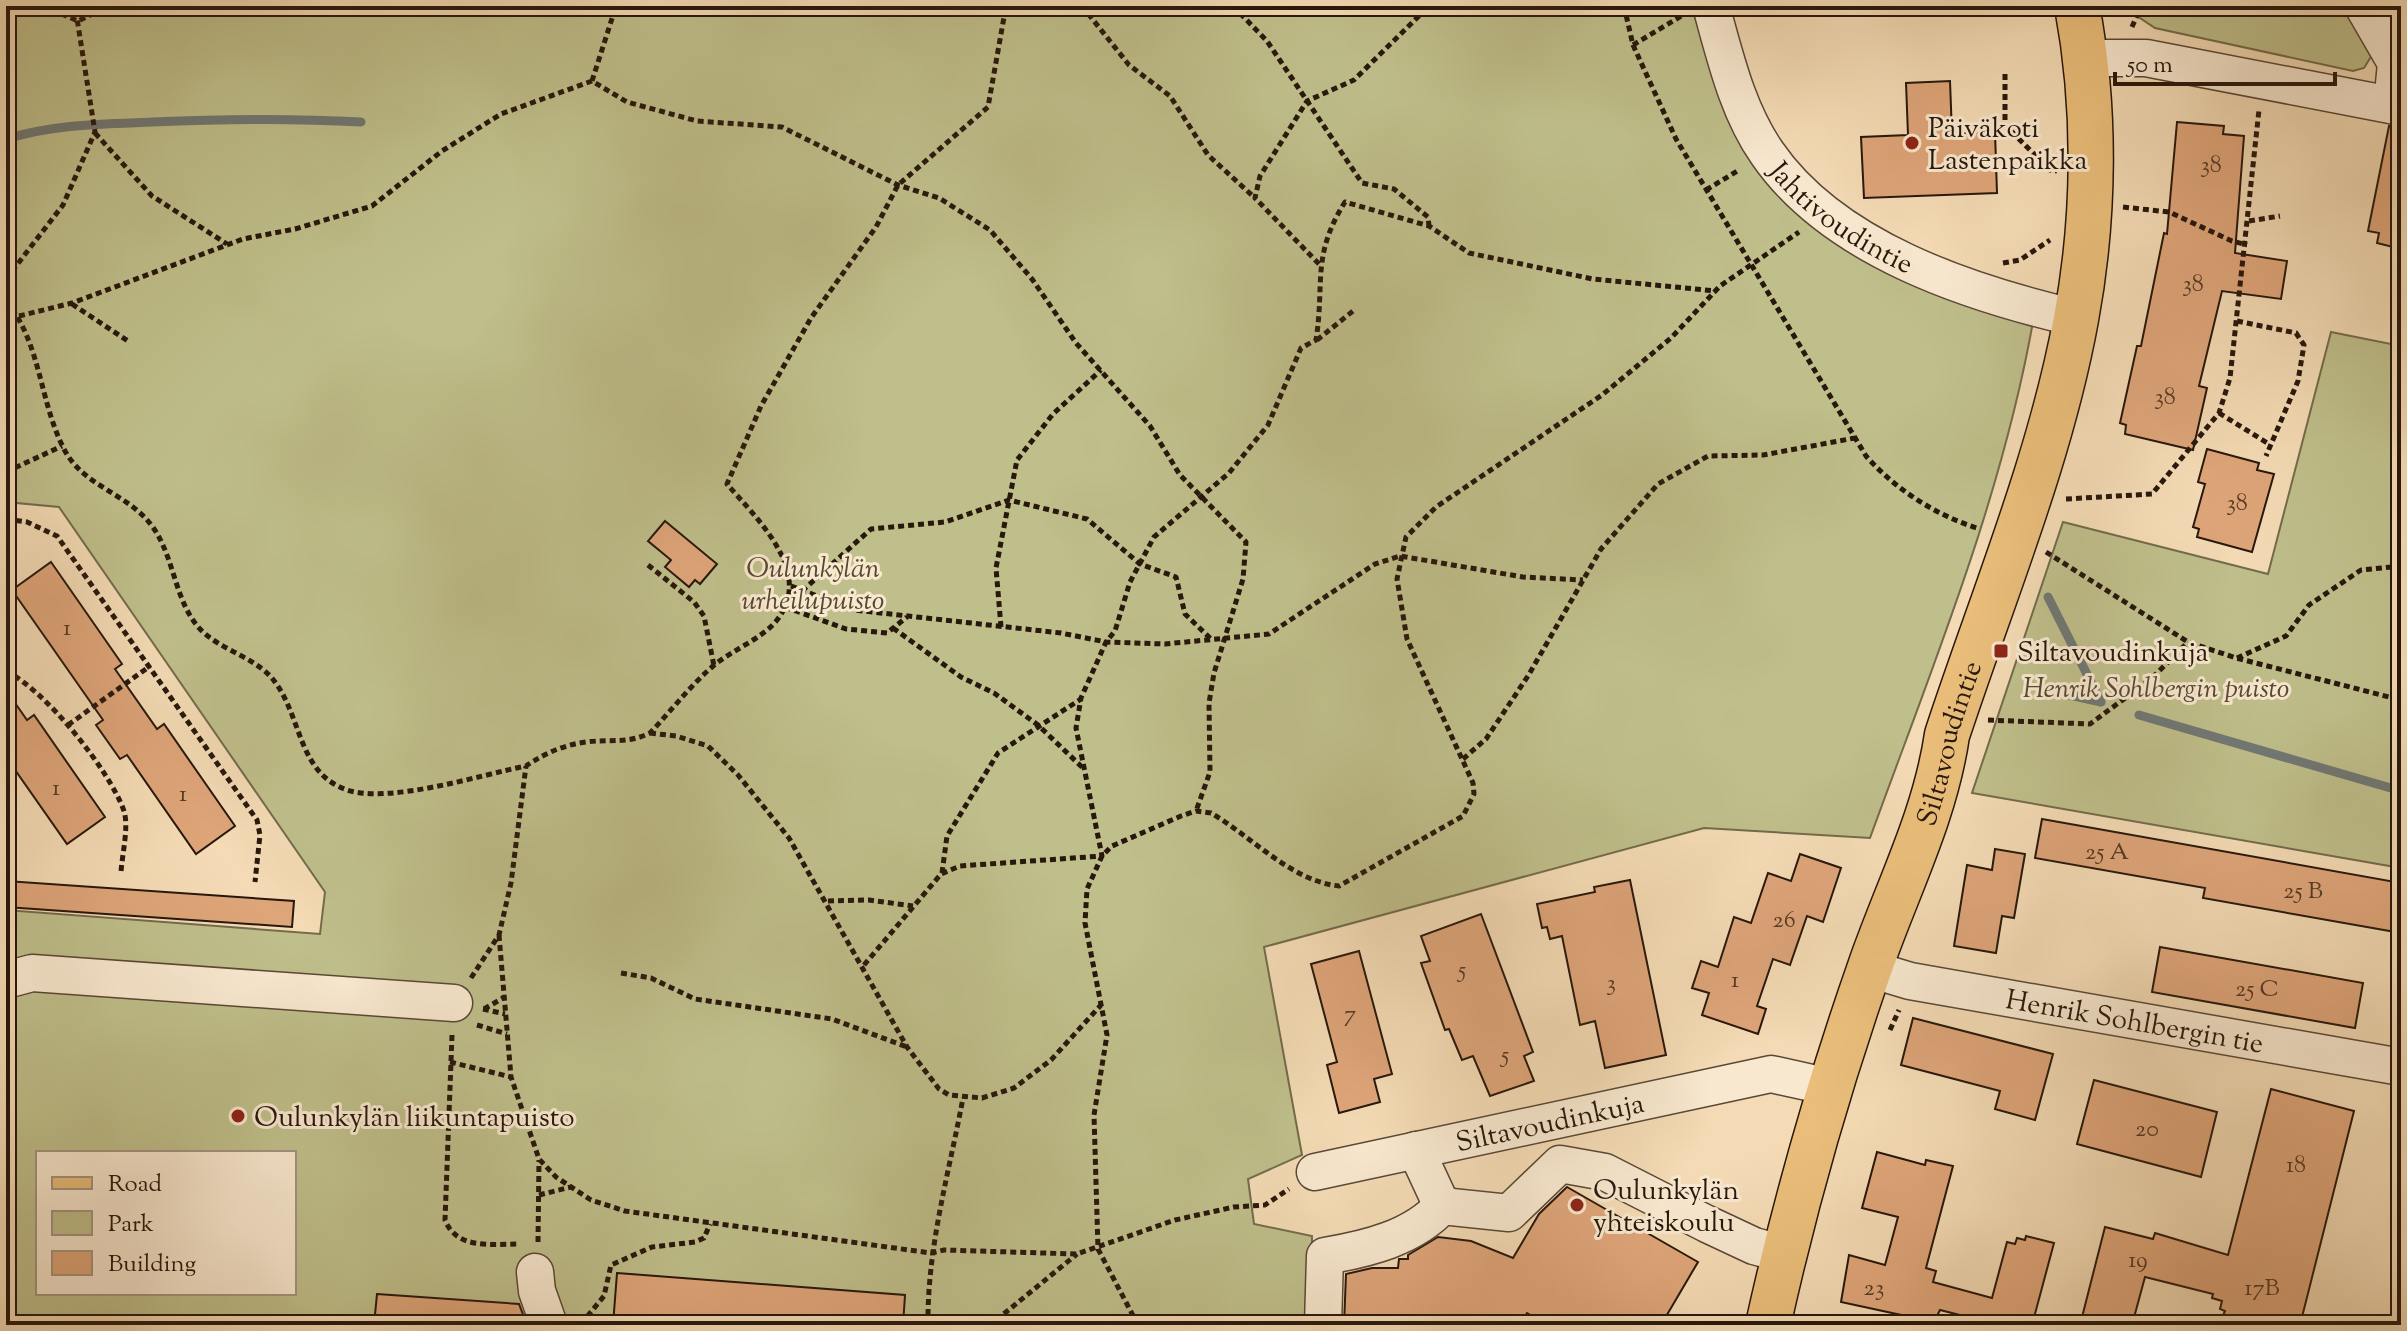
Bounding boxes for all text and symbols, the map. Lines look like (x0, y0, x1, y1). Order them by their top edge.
scale bar (2115, 36, 2335, 86)
text: 50 m (2125, 49, 2173, 83)
place label: Päiväkoti Lastenpaikka (1928, 110, 2088, 182)
marker: Päiväkoti Lastenpaikka (1903, 134, 1921, 152)
house number: 38 (2200, 149, 2222, 183)
street label: Jahtivoudintie (1757, 153, 1919, 286)
house number: 38 (2182, 268, 2204, 302)
house number: 38 (2154, 381, 2176, 415)
house number: 38 (2226, 487, 2248, 521)
park label: Oulunkylän urheilupuisto (742, 550, 884, 622)
house number: 1 (63, 612, 71, 646)
place label: Siltavoudinkuja (2017, 634, 2209, 674)
marker: Siltavoudinkuja (1992, 642, 2010, 660)
street label: Siltavoudintie (1908, 656, 1994, 832)
park label: Henrik Sohlbergin puisto (2023, 670, 2289, 710)
house number: 1 (52, 772, 60, 806)
house number: 1 (179, 778, 187, 812)
house number: 25 A (2085, 836, 2130, 870)
house number: 25 B (2283, 875, 2323, 909)
house number: 26 (1772, 904, 1796, 938)
house number: 5 (1456, 954, 1466, 988)
house number: 1 (1731, 964, 1739, 998)
house number: 3 (1606, 967, 1616, 1001)
house number: 25 C (2235, 973, 2279, 1007)
street label: Henrik Sohlbergin tie (2002, 981, 2266, 1066)
house number: 7 (1344, 998, 1356, 1032)
house number: 5 (1499, 1039, 1509, 1073)
street label: Siltavoudinkuja (1452, 1085, 1648, 1164)
place label: Oulunkylän liikuntapuisto (254, 1099, 575, 1139)
marker: Oulunkylän liikuntapuisto (229, 1107, 247, 1125)
house number: 20 (2135, 1113, 2159, 1147)
house number: 18 (2286, 1149, 2306, 1183)
legend (36, 1151, 296, 1295)
text: Road (108, 1168, 162, 1202)
place label: Oulunkylän yhteiskoulu (1593, 1172, 1739, 1244)
marker: Oulunkylän yhteiskoulu (1568, 1196, 1586, 1214)
text: Park (108, 1208, 154, 1242)
house number: 19 (2128, 1244, 2148, 1278)
text: Building (108, 1248, 197, 1282)
house number: 23 (1864, 1272, 1884, 1306)
house number: 17B (2244, 1272, 2280, 1306)

